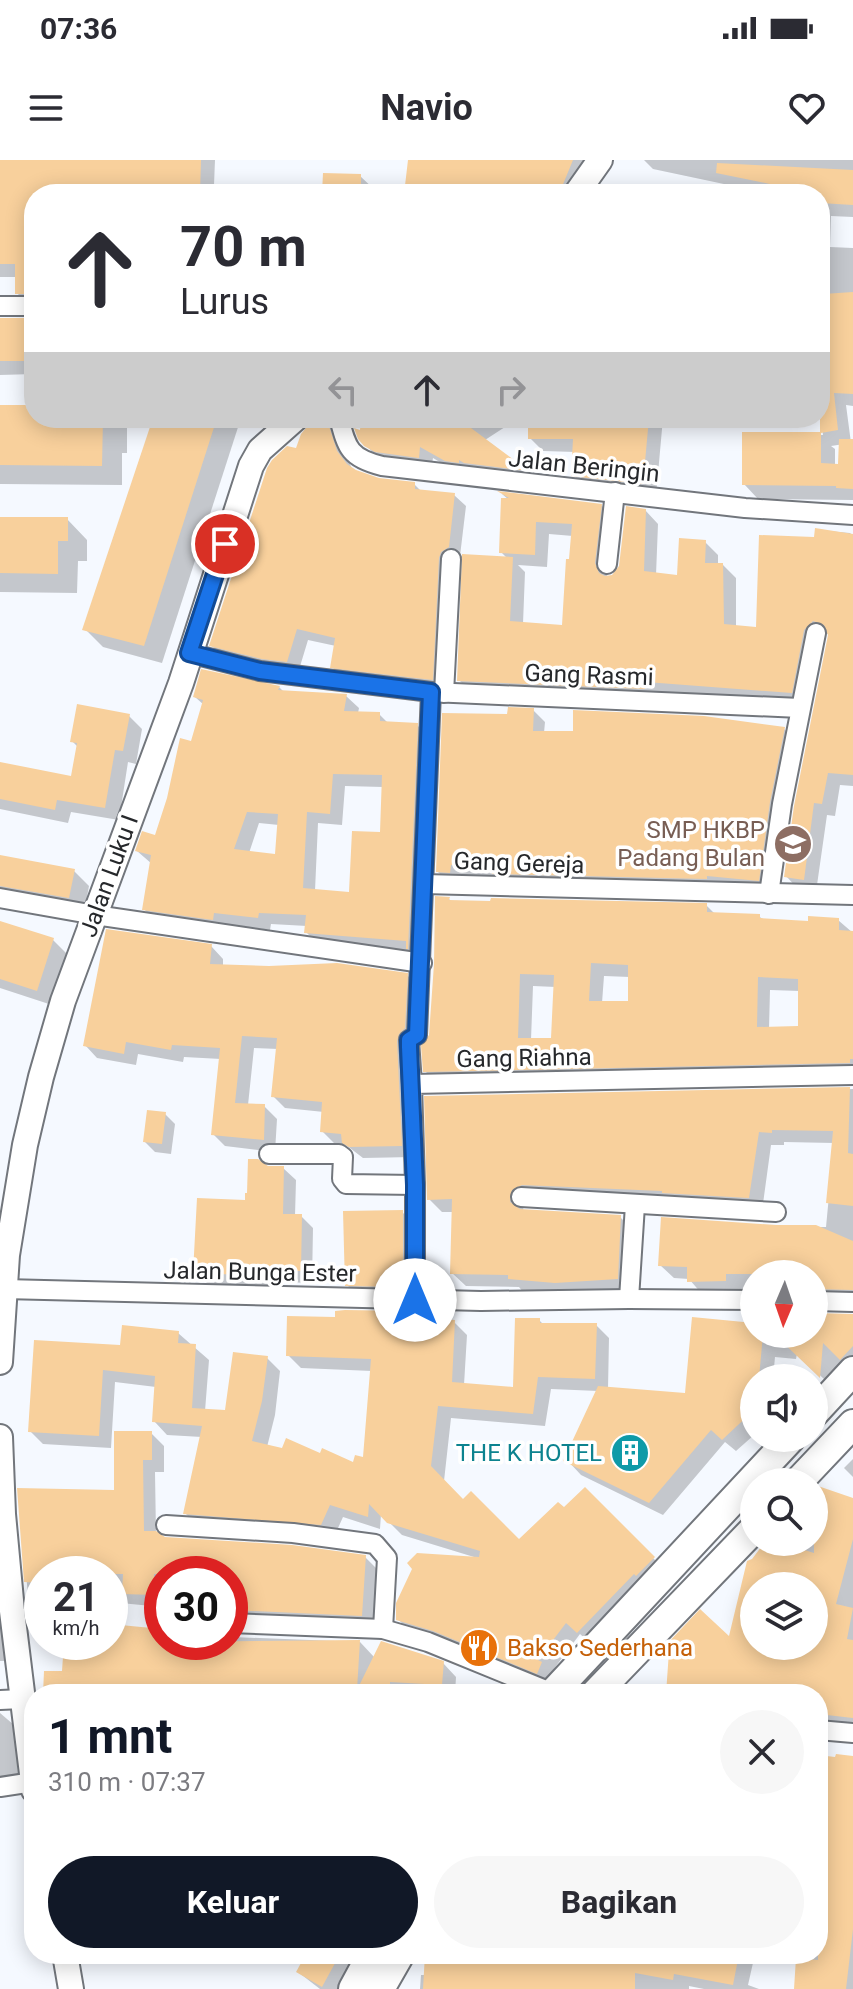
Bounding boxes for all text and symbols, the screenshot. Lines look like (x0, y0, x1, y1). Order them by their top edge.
text: 07:36 (40, 11, 117, 46)
icon: menu (24, 86, 68, 130)
icon: heart (785, 86, 829, 130)
text: Navio (380, 87, 473, 129)
text: 70 m (180, 214, 307, 280)
icon: ahead (48, 216, 152, 320)
text: Lurus (180, 281, 269, 323)
icon: left (321, 368, 365, 412)
icon: ahead (405, 368, 449, 412)
icon: right (489, 368, 533, 412)
street label: Jalan Beringin (507, 444, 661, 488)
pin (191, 510, 259, 578)
icon: arrive (203, 522, 247, 566)
street label: Gang Rasmi (524, 659, 654, 691)
street label: Jalan Luku I (74, 811, 144, 941)
place label: SMP HKBP Padang Bulan (617, 816, 765, 872)
school or university icon: SMP HKBP Padang Bulan (772, 823, 814, 865)
street label: Gang Gereja (453, 847, 585, 879)
street label: Gang Riahna (456, 1043, 592, 1073)
street label: Jalan Bunga Ester (163, 1256, 357, 1288)
position arrow (373, 1258, 457, 1342)
north arrow (740, 1260, 828, 1348)
map controls (740, 1260, 828, 1660)
button: sound (740, 1364, 828, 1452)
building icon: THE K HOTEL (609, 1432, 651, 1474)
place label: THE K HOTEL (456, 1439, 602, 1467)
button: search (740, 1468, 828, 1556)
speed limit sign: 30 (144, 1556, 248, 1660)
button: layers (740, 1572, 828, 1660)
text: 21 (53, 1574, 99, 1621)
text: km/h (53, 1616, 99, 1640)
restaurant icon: Bakso Sederhana (458, 1627, 500, 1669)
place label: Bakso Sederhana (507, 1634, 693, 1662)
text: 1 mnt (48, 1708, 172, 1765)
button: close (720, 1710, 804, 1794)
text: 310 m · 07:37 (48, 1767, 206, 1797)
button: Keluar (48, 1856, 418, 1948)
button: Bagikan (434, 1856, 804, 1948)

